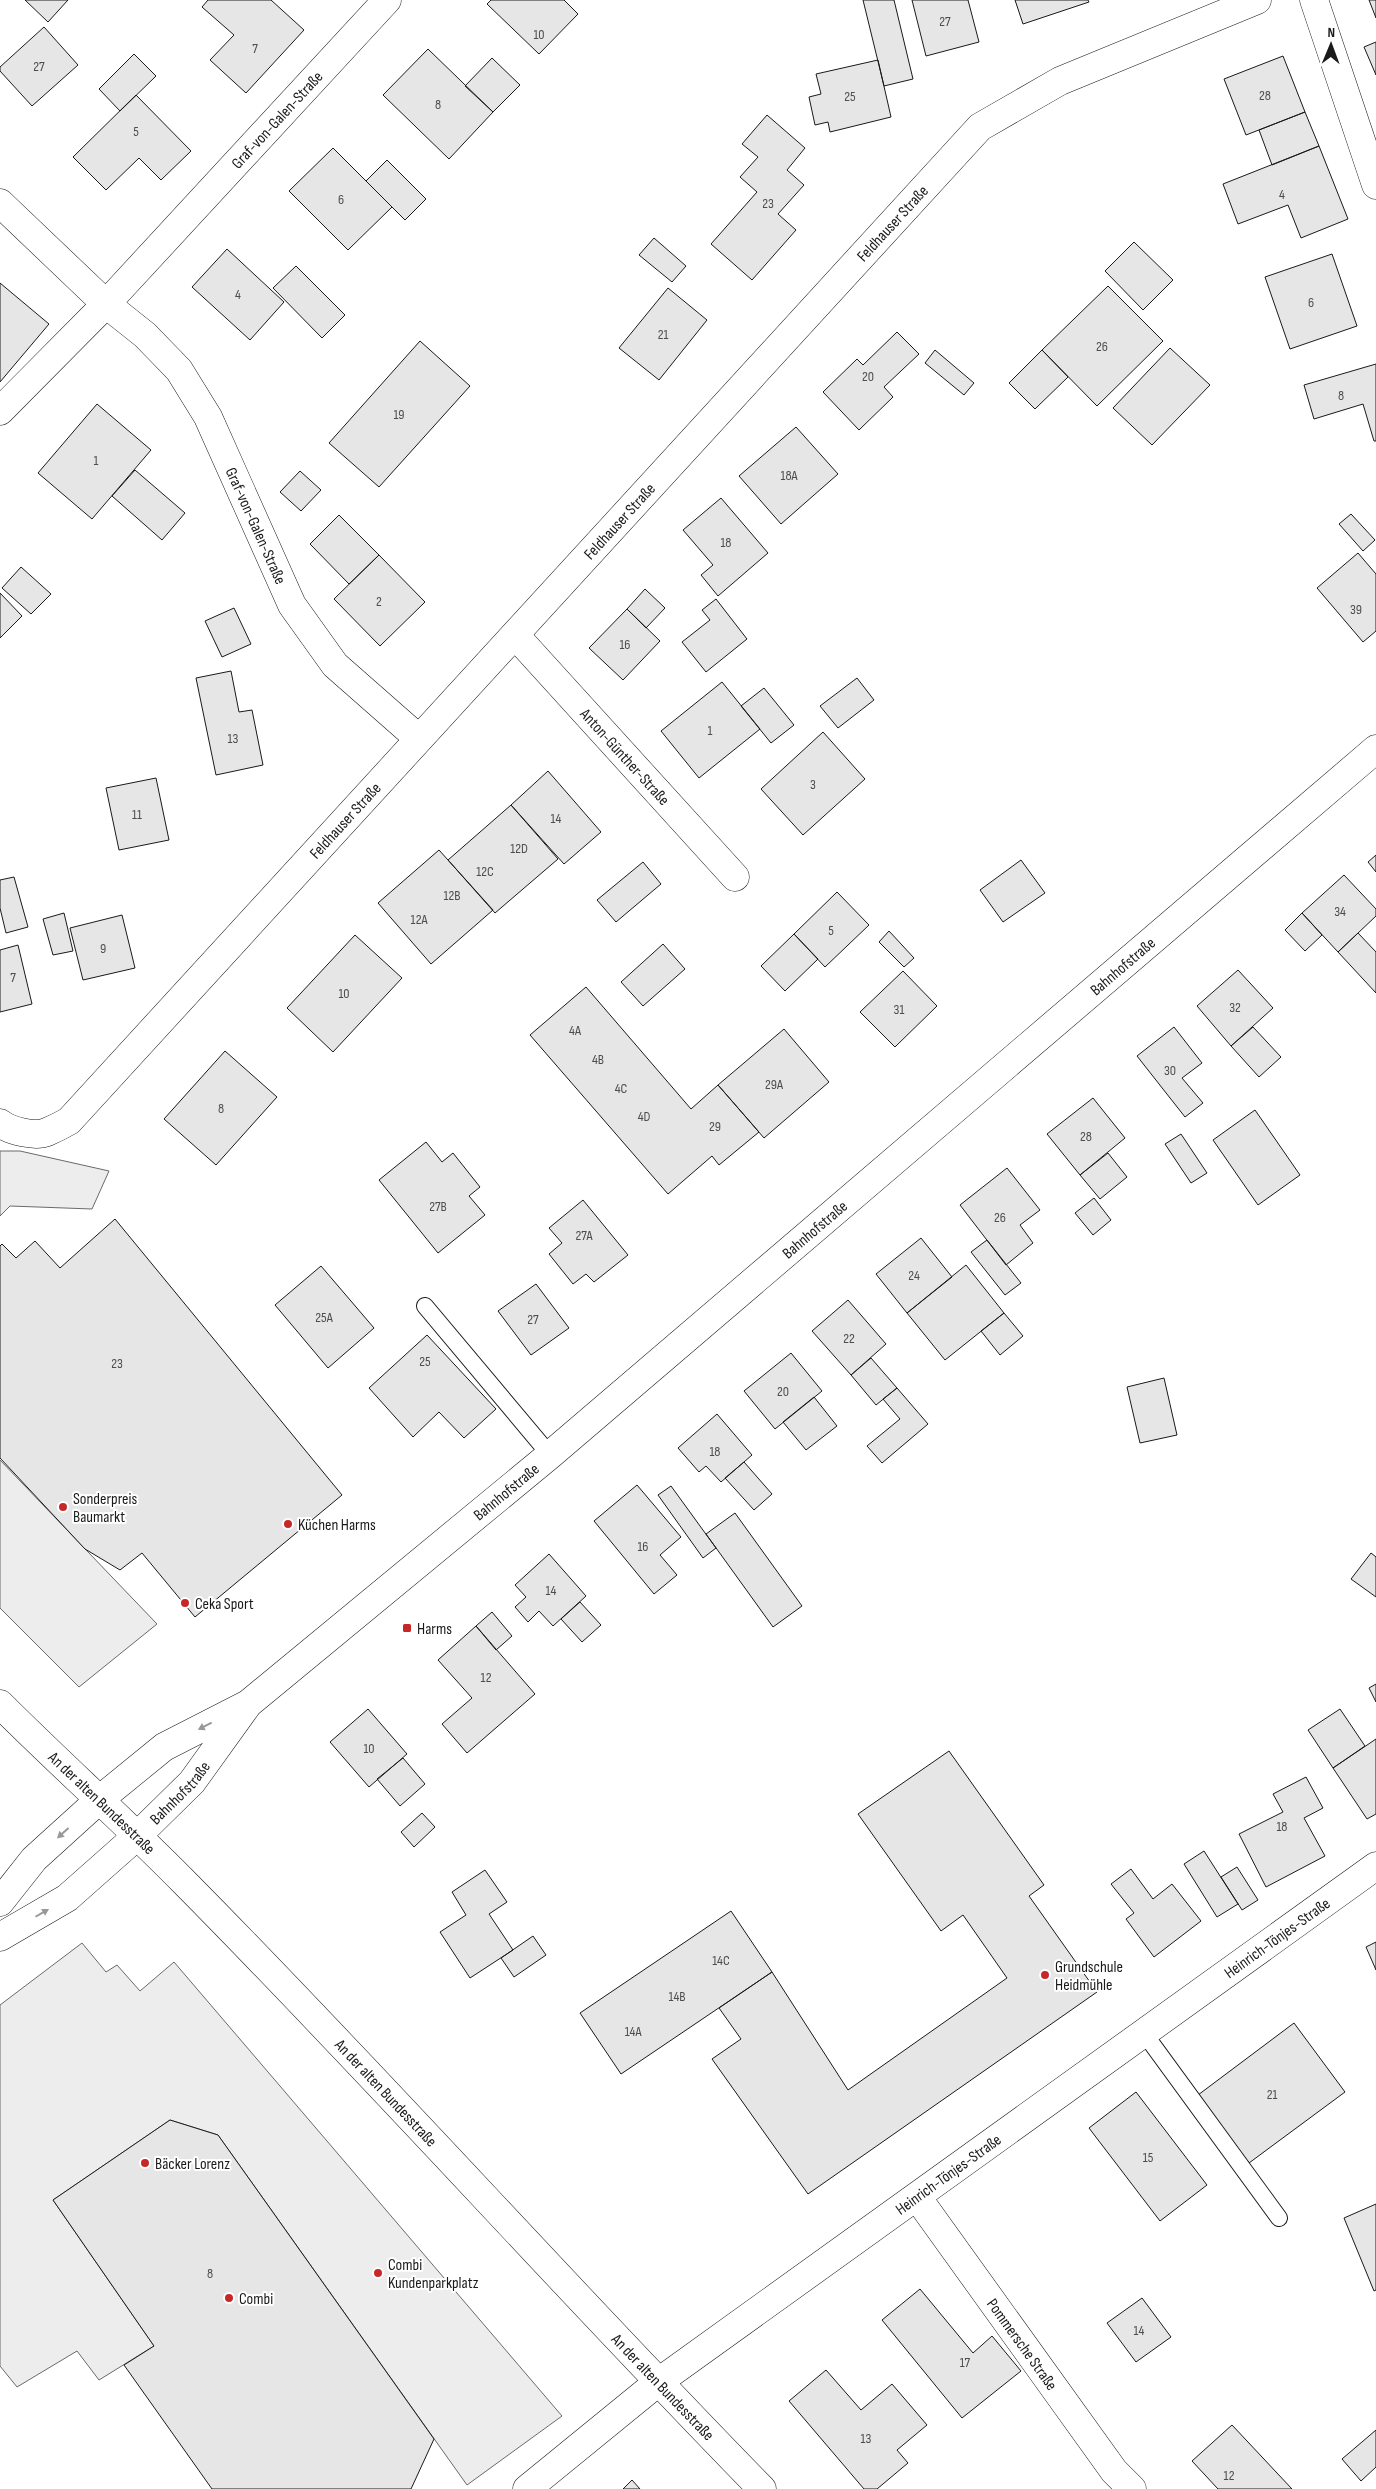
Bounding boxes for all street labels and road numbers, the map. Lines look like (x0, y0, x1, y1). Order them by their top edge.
street label: Graf-von-Galen-Straße (228, 68, 327, 173)
street label: Feldhauser Straße (854, 182, 933, 266)
street label: Graf-von-Galen-Straße (221, 465, 289, 587)
street label: Feldhauser Straße (581, 480, 660, 564)
street label: Anton-Günther-Straße (575, 704, 673, 810)
street label: Feldhauser Straße (306, 779, 385, 863)
street label: Bahnhofstraße (1087, 934, 1160, 1000)
street label: Bahnhofstraße (779, 1197, 852, 1263)
street label: Bahnhofstraße (470, 1460, 543, 1525)
street label: An der alten Bundesstraße (43, 1748, 158, 1859)
street label: Bahnhofstraße (147, 1758, 215, 1829)
street label: Heinrich-Tönjes-Straße (1221, 1894, 1334, 1983)
street label: An der alten Bundesstraße (330, 2035, 440, 2151)
street label: Heinrich-Tönjes-Straße (892, 2131, 1005, 2219)
street label: Pommersche Straße (982, 2295, 1061, 2394)
street label: An der alten Bundesstraße (606, 2330, 718, 2445)

